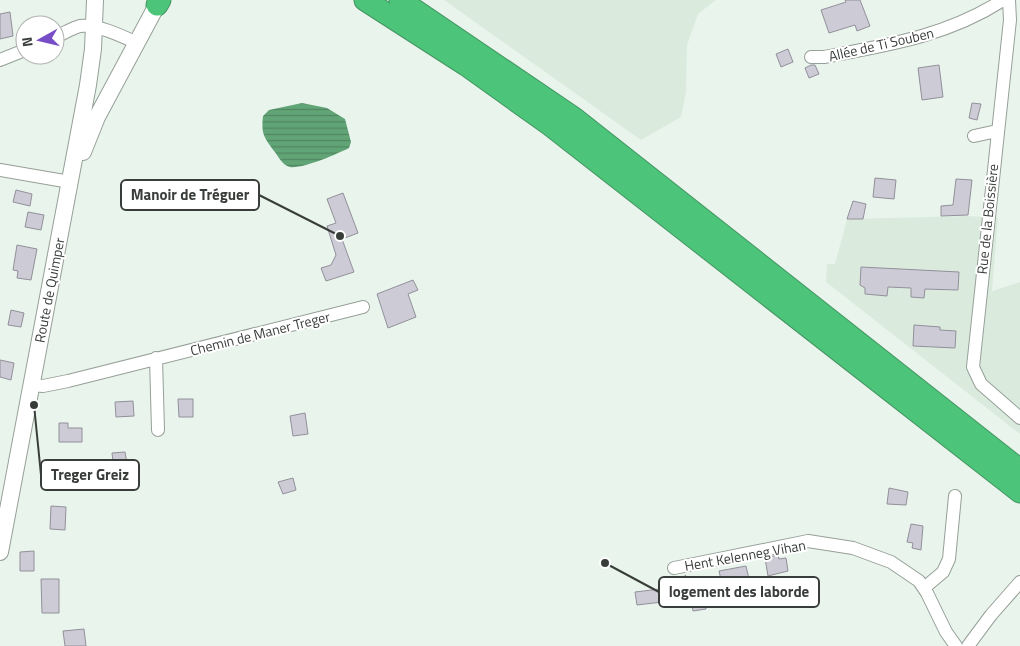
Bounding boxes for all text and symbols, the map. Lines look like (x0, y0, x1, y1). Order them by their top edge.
north arrow (15, 15, 65, 65)
street label: Allée de Ti Souben (826, 22, 936, 66)
text: N (16, 36, 38, 48)
street label: Rue de la Boissière (971, 163, 1003, 275)
callout: Manoir de Tréguer (121, 180, 259, 210)
text: Manoir de Tréguer (131, 183, 250, 206)
street label: Route de Quimper (29, 235, 70, 344)
street label: Chemin de Maner Treger (188, 305, 332, 361)
callout: Treger Greiz (41, 460, 139, 490)
text: Treger Greiz (51, 463, 129, 486)
street label: Hent Kelenneg Vihan (683, 534, 807, 576)
callout: logement des laborde (659, 577, 819, 607)
text: logement des laborde (669, 580, 810, 603)

